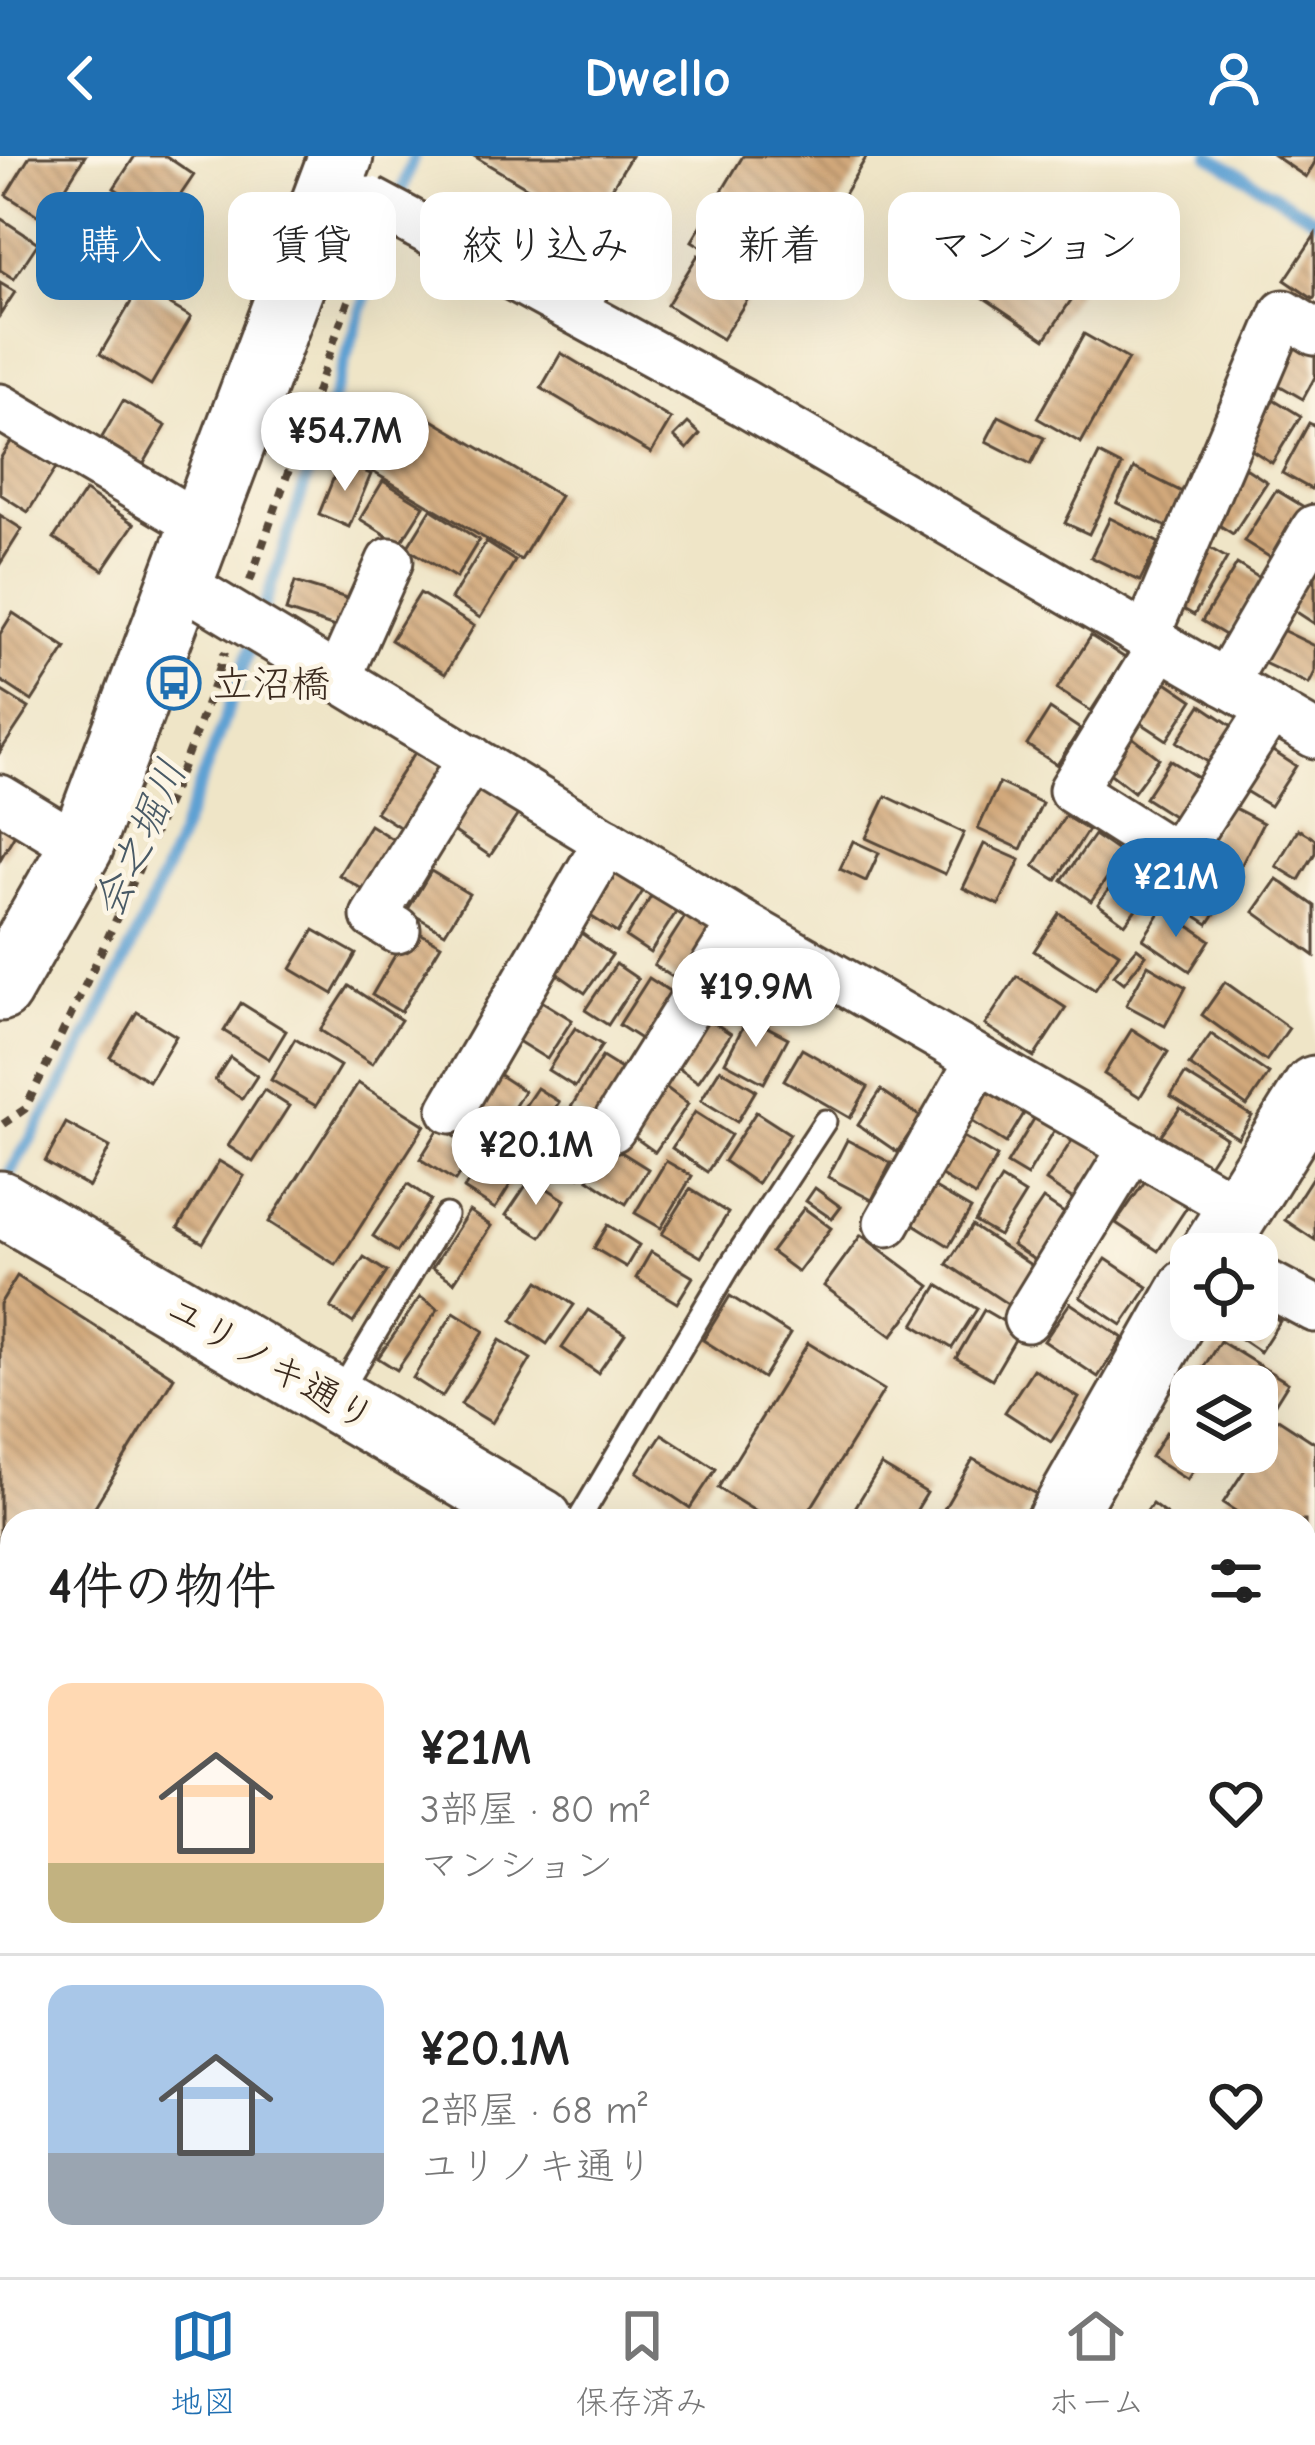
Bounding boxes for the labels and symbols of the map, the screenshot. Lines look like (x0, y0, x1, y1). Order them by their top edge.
pin: ¥54.7M (247, 392, 443, 494)
bus stop icon: 立沼橋 (146, 655, 202, 711)
place label: 立沼橋 (213, 662, 330, 707)
water label: 会之堀川 (84, 752, 197, 925)
pin: ¥21M (1105, 838, 1247, 940)
pin: ¥19.9M (658, 948, 854, 1050)
pin: ¥20.1M (438, 1106, 634, 1208)
street label: ユリノキ通り (158, 1285, 383, 1441)

